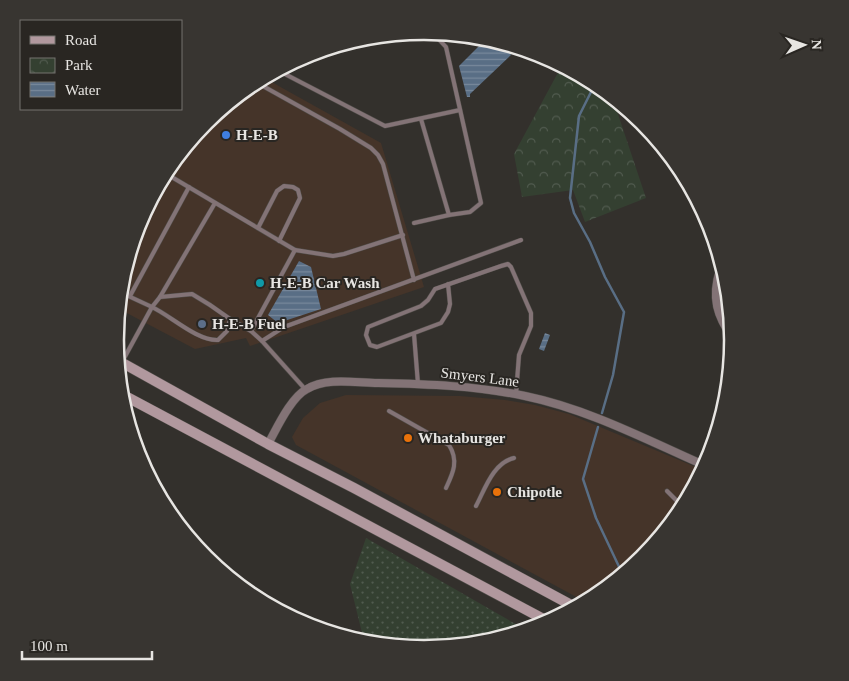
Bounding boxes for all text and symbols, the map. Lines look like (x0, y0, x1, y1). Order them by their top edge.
legend (20, 20, 182, 110)
north arrow (779, 20, 829, 70)
text: Road (65, 32, 97, 48)
text: N (809, 39, 824, 50)
text: Park (65, 57, 93, 73)
text: Water (65, 82, 100, 98)
place label: H-E-B (236, 127, 278, 143)
marker: H-E-B (220, 129, 232, 141)
place label: H-E-B Car Wash (270, 275, 380, 291)
marker: H-E-B Car Wash (254, 277, 266, 289)
place label: H-E-B Fuel (212, 316, 286, 332)
marker: H-E-B Fuel (196, 318, 208, 330)
street label: Smyers Lane (440, 364, 520, 390)
place label: Whataburger (418, 430, 506, 446)
marker: Whataburger (402, 432, 414, 444)
place label: Chipotle (507, 484, 562, 500)
marker: Chipotle (491, 486, 503, 498)
scale bar (22, 628, 152, 660)
text: 100 m (30, 638, 68, 654)

